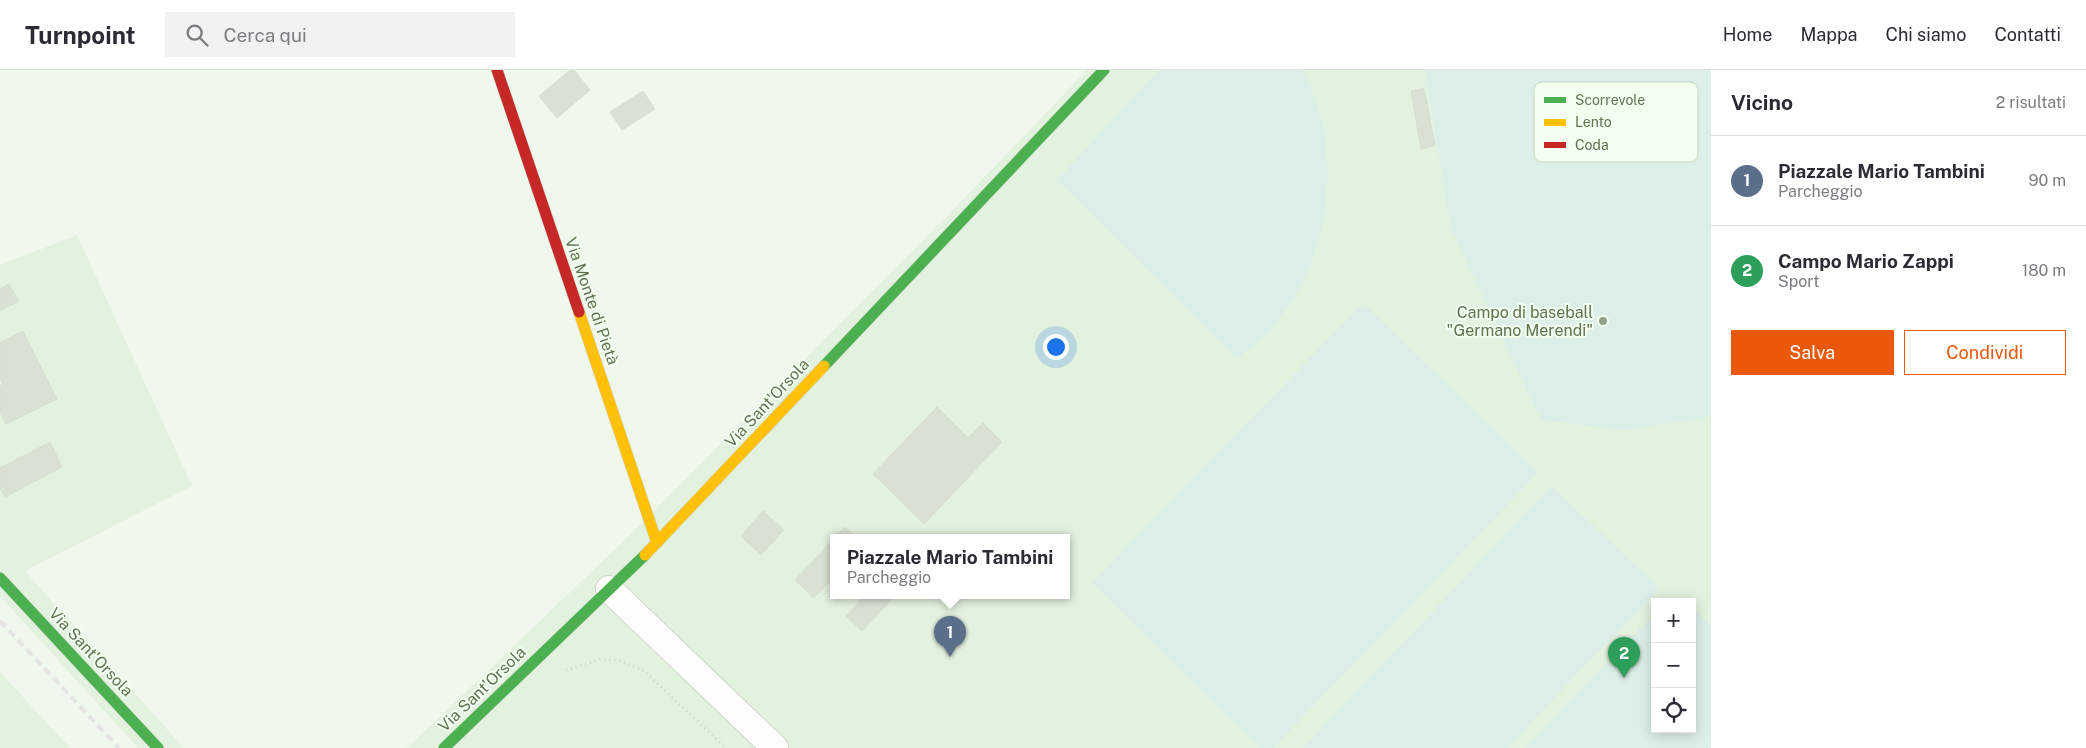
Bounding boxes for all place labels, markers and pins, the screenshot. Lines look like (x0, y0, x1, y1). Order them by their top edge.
place label: Campo di baseball "Germano Merendi" (1447, 303, 1593, 340)
marker: Campo di baseball "Germano Merendi" (1597, 315, 1609, 327)
pin: 1 (934, 616, 966, 657)
pin: 2 (1608, 637, 1640, 678)

